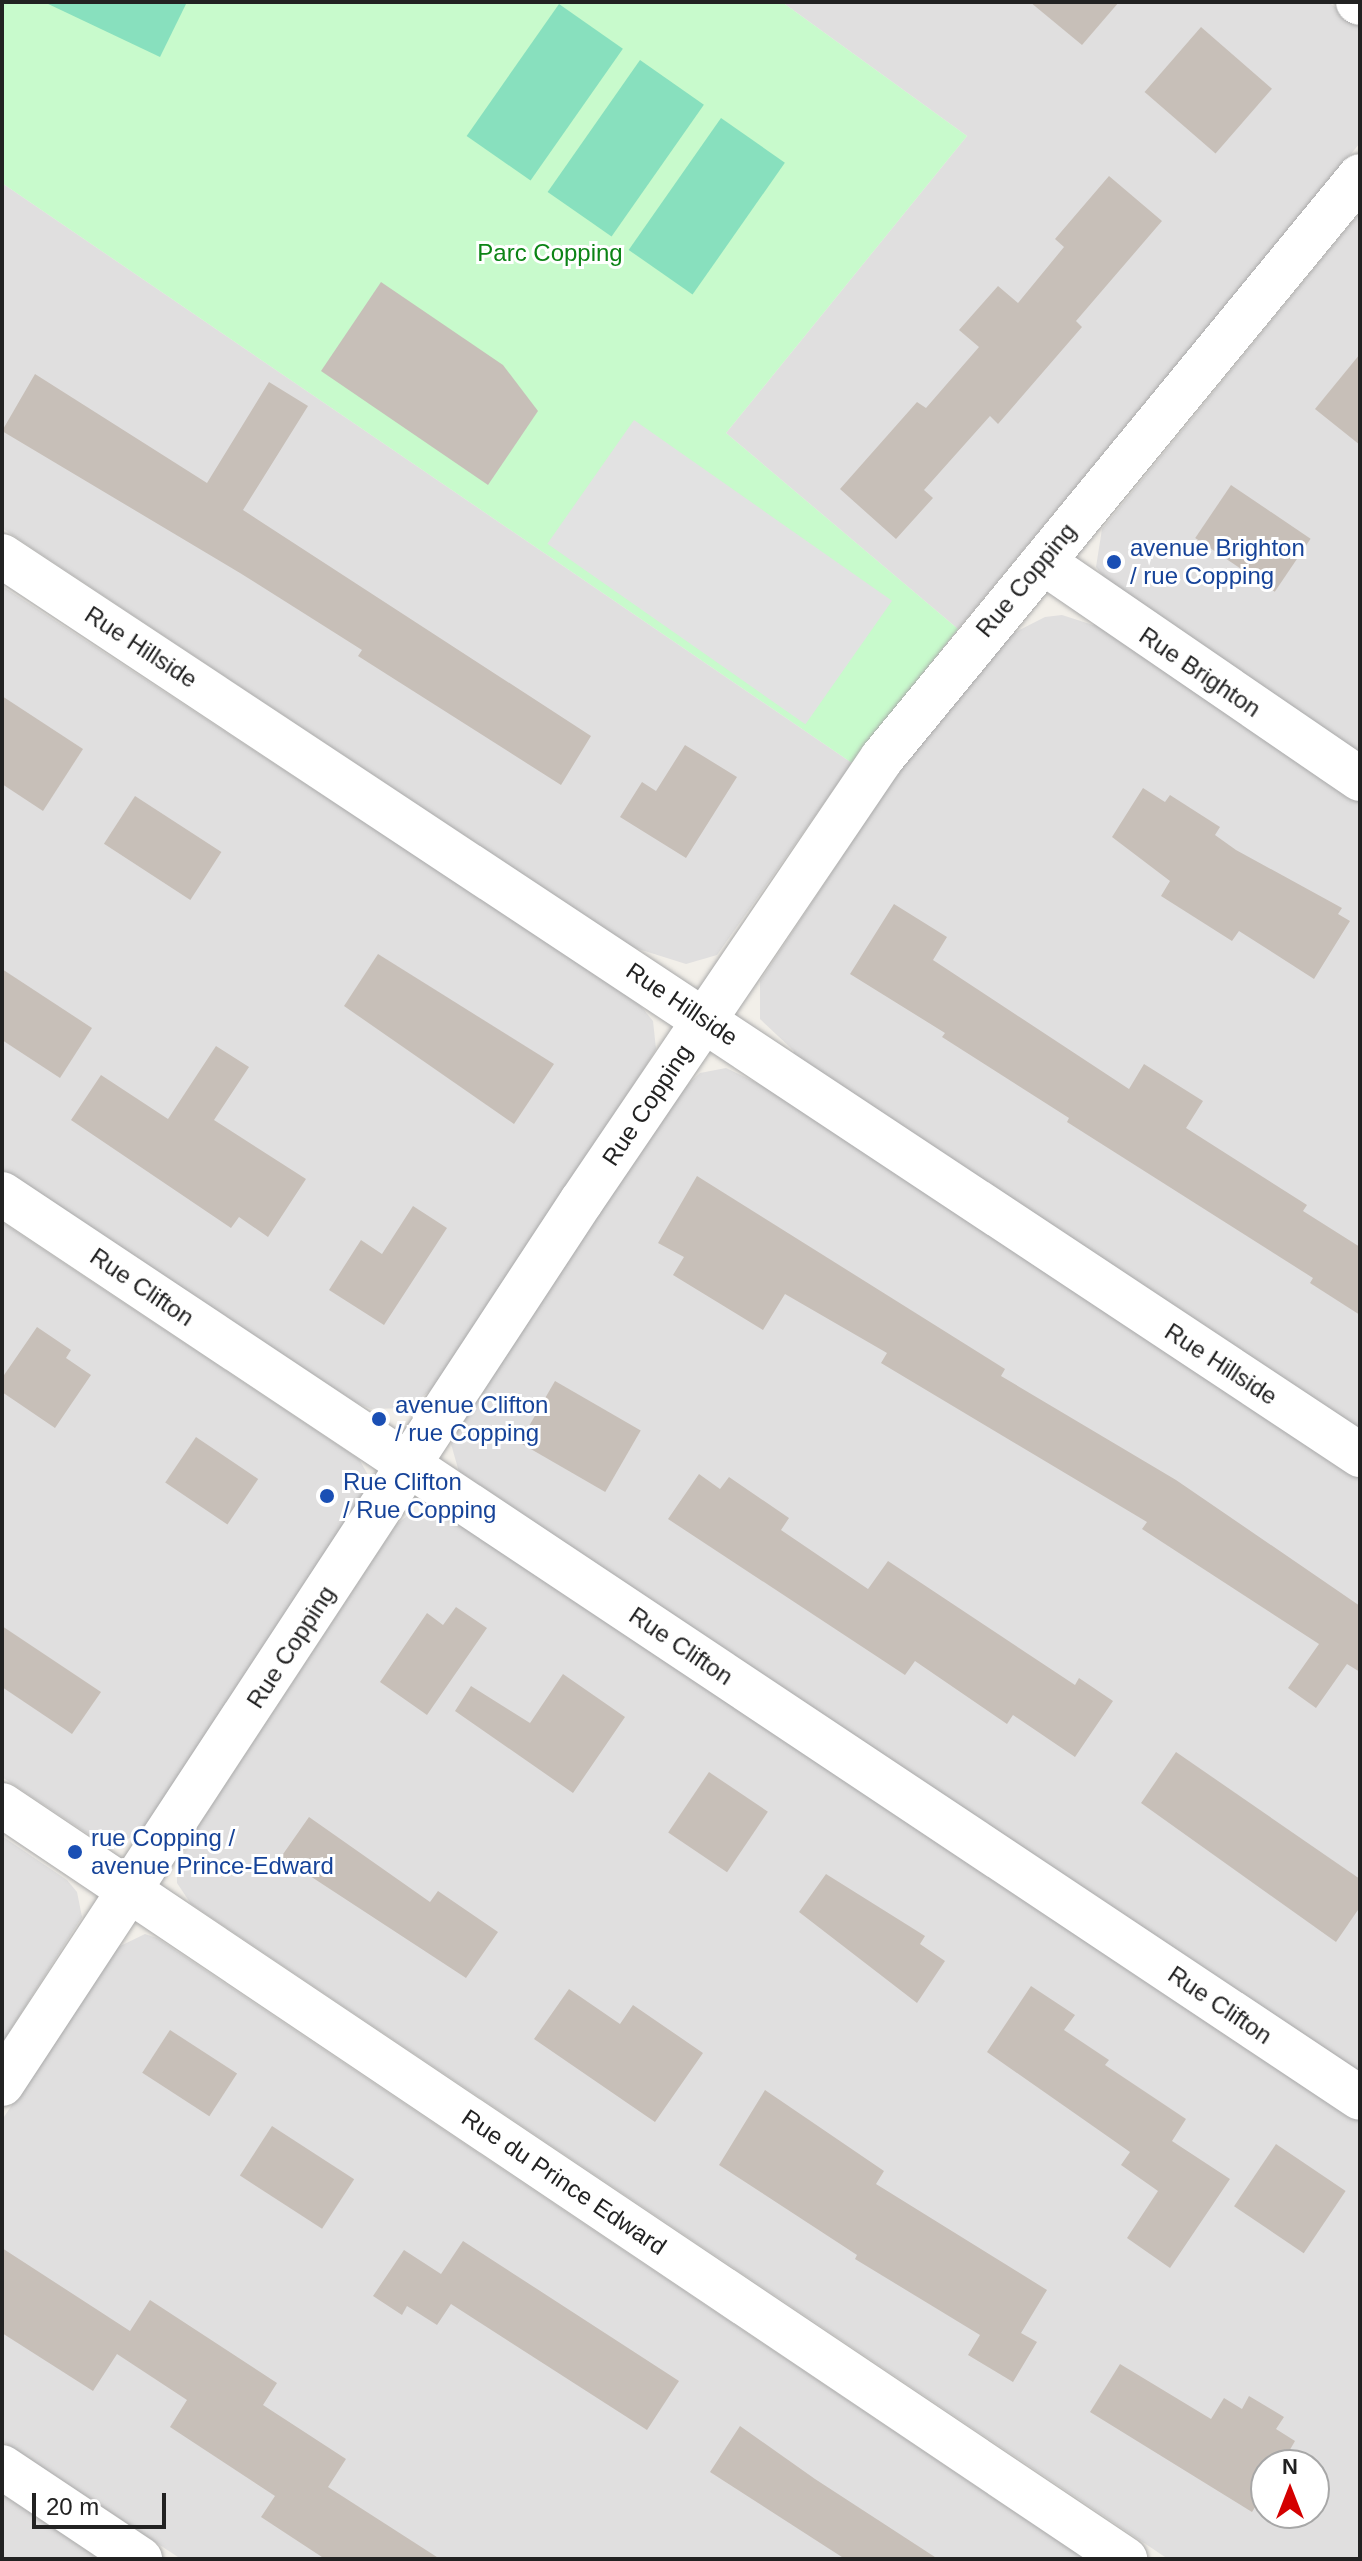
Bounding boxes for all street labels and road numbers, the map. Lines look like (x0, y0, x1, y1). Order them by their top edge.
street label: Rue Copping (970, 517, 1082, 643)
street label: Rue Hillside (79, 600, 203, 694)
street label: Rue Brighton (1134, 621, 1266, 723)
street label: Rue Hillside (621, 956, 743, 1052)
street label: Rue Copping (596, 1039, 698, 1171)
street label: Rue Clifton (85, 1242, 199, 1332)
street label: Rue Hillside (1159, 1317, 1283, 1411)
street label: Rue Copping (241, 1580, 341, 1714)
street label: Rue Clifton (624, 1601, 738, 1691)
street label: Rue Clifton (1163, 1960, 1277, 2050)
street label: Rue du Prince Edward (456, 2103, 672, 2261)

